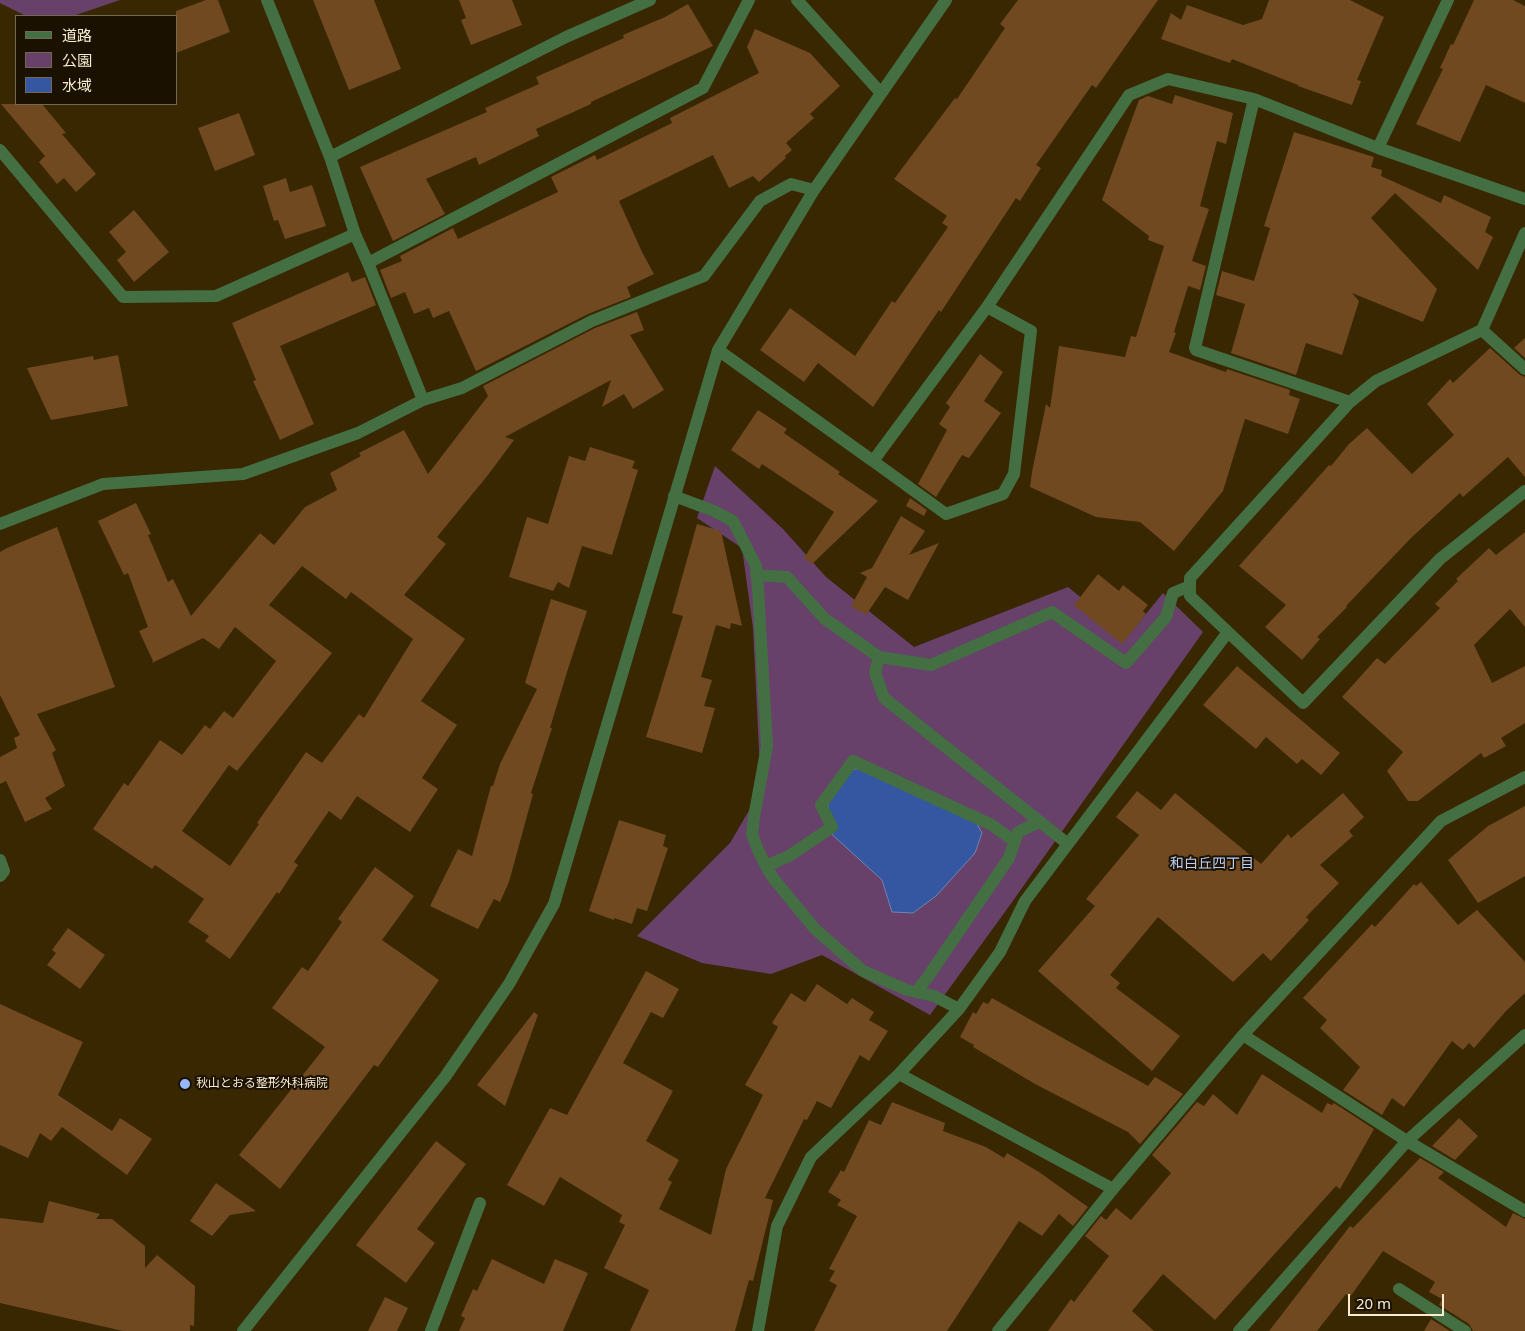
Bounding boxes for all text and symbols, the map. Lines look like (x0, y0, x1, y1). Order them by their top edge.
legend (15, 15, 178, 105)
text: 道路 (62, 25, 92, 45)
text: 公園 (62, 50, 92, 70)
text: 水域 (62, 75, 92, 95)
district label: 和白丘四丁目 (1170, 856, 1254, 872)
marker: 秋山とおる整形外科病院 (178, 1077, 192, 1091)
place label: 秋山とおる整形外科病院 (196, 1077, 328, 1091)
scale bar (1350, 1284, 1446, 1316)
text: 20 m (1356, 1293, 1391, 1313)

